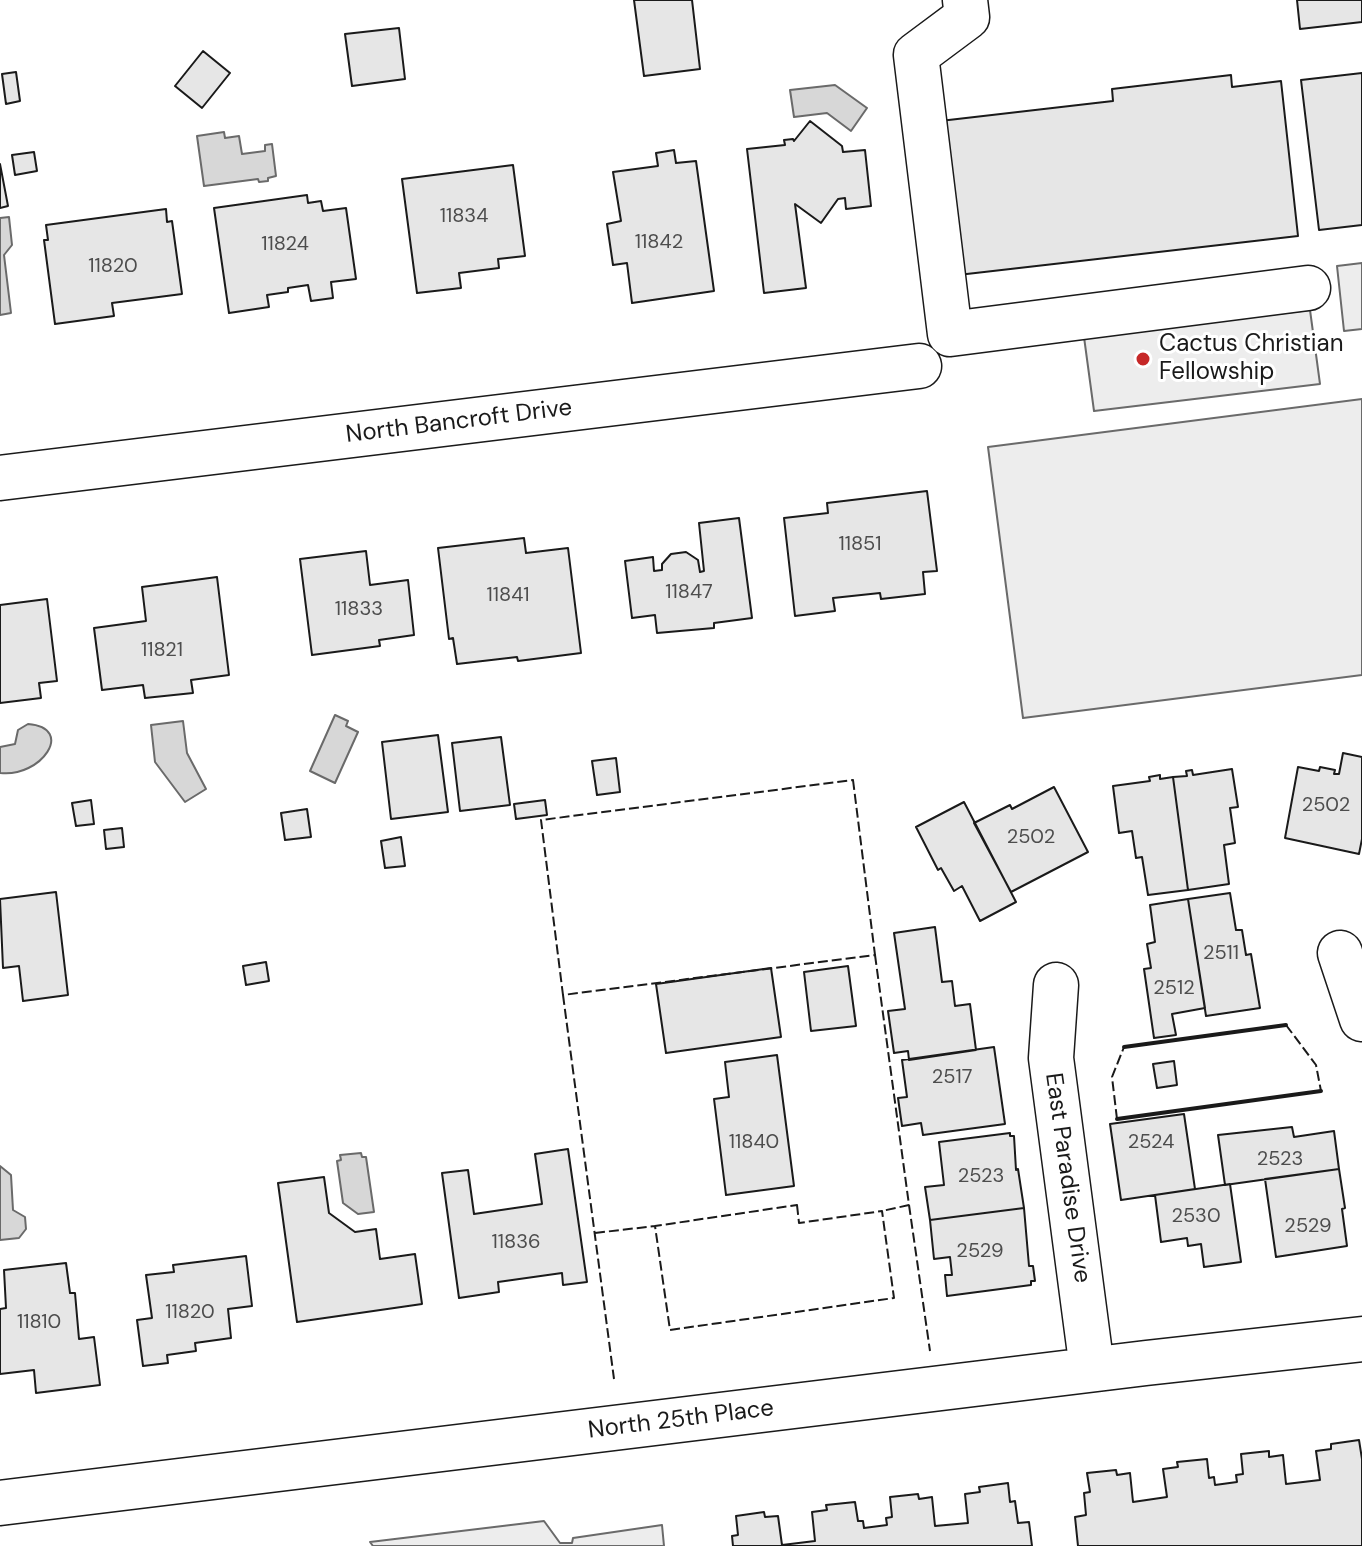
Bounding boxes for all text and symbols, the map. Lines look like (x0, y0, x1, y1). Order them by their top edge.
house number: 11834 (440, 205, 488, 229)
house number: 11842 (635, 231, 683, 255)
house number: 11824 (261, 233, 309, 257)
house number: 11820 (88, 255, 138, 279)
place label: Cactus Christian Fellowship (1159, 331, 1343, 387)
marker: Cactus Christian Fellowship (1134, 350, 1152, 368)
street label: North Bancroft Drive (344, 394, 574, 450)
house number: 11851 (838, 533, 882, 557)
house number: 11847 (665, 581, 713, 605)
house number: 11841 (486, 584, 530, 608)
house number: 11833 (335, 598, 383, 622)
house number: 11821 (141, 639, 183, 663)
house number: 2502 (1302, 794, 1350, 818)
house number: 2502 (1007, 826, 1055, 850)
house number: 2511 (1203, 942, 1239, 966)
house number: 2512 (1153, 977, 1195, 1001)
house number: 2517 (932, 1066, 972, 1090)
street label: East Paradise Drive (1038, 1071, 1096, 1285)
house number: 11840 (729, 1131, 779, 1155)
house number: 2524 (1128, 1131, 1174, 1155)
house number: 2523 (1257, 1148, 1303, 1172)
house number: 2523 (958, 1165, 1004, 1189)
house number: 2530 (1171, 1205, 1221, 1229)
house number: 2529 (1284, 1215, 1332, 1239)
house number: 11836 (491, 1231, 541, 1255)
house number: 2529 (956, 1240, 1004, 1264)
house number: 11820 (165, 1301, 215, 1325)
house number: 11810 (17, 1311, 61, 1335)
street label: North 25th Place (586, 1394, 776, 1446)

